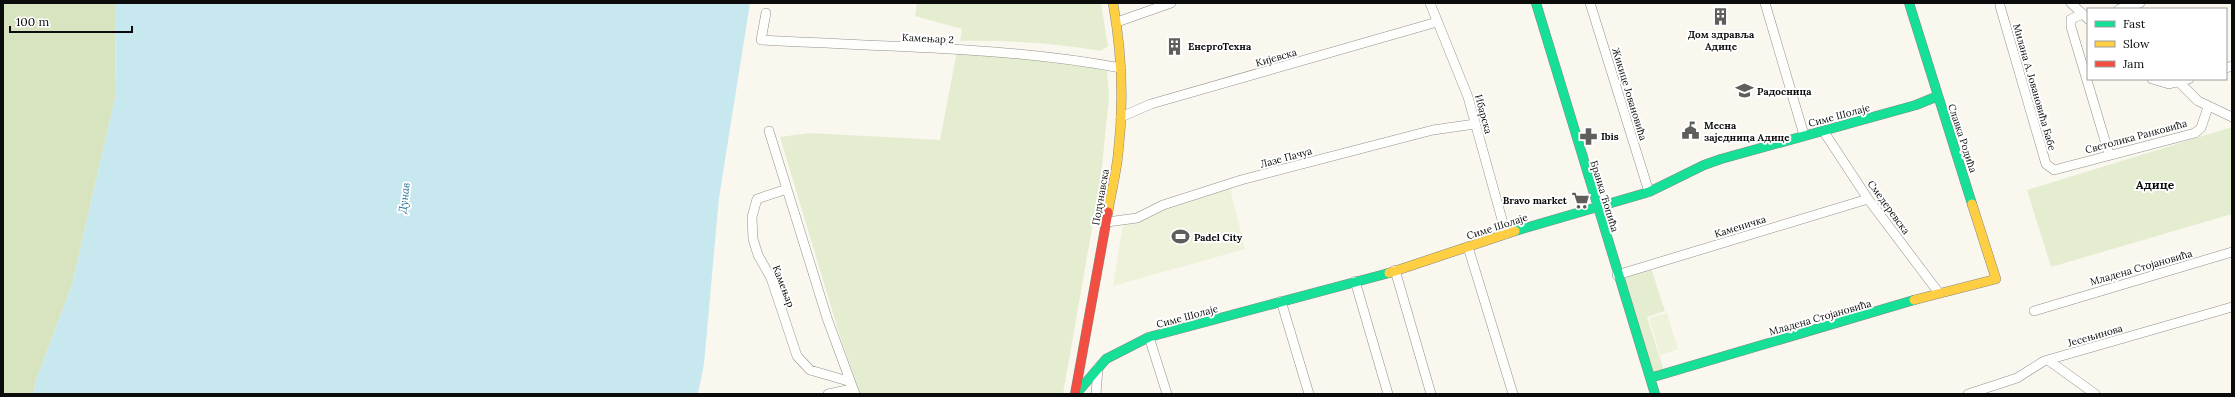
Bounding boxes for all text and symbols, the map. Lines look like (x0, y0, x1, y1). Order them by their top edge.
building icon: Дом здравља Адице (1711, 7, 1731, 27)
scale bar (10, 8, 132, 34)
legend (2087, 8, 2227, 80)
text: 100 m (16, 14, 49, 29)
text: Fast (2123, 16, 2146, 31)
street label: Милана А. Јовановића Бабе (2010, 22, 2059, 153)
place label: Дом здравља Адице (1688, 28, 1755, 53)
street label: Камењар 2 (902, 31, 954, 46)
building icon: ЕнергоТехна (1165, 36, 1185, 56)
text: Slow (2123, 36, 2150, 51)
place label: ЕнергоТехна (1188, 40, 1252, 53)
street label: Кијевска (1254, 45, 1298, 70)
street label: Жикице Јовановића (1609, 46, 1650, 142)
text: Jam (2122, 56, 2144, 71)
school or university icon: Радосница (1734, 81, 1754, 101)
place label: Радосница (1757, 85, 1812, 98)
street label: Ибарска (1472, 93, 1495, 135)
street label: Симе Шолаје (1807, 101, 1872, 130)
street label: Славка Родића (1945, 102, 1980, 174)
street label: Светолика Ранковића (2084, 117, 2189, 156)
place label: Месна заједница Адице (1704, 119, 1790, 144)
public building icon: Месна заједница Адице (1681, 121, 1701, 141)
pharmacy icon: Ibis (1578, 126, 1598, 146)
place label: Ibis (1601, 130, 1619, 143)
street label: Лазе Пачуа (1259, 144, 1314, 171)
street label: Бранка Ћопића (1587, 159, 1622, 233)
street label: Подунавска (1089, 168, 1112, 226)
district label: Адице (2136, 177, 2175, 192)
street label: Смедеревска (1865, 178, 1913, 237)
water label: Дунав (395, 182, 413, 215)
supermarket icon: Bravo market (1570, 190, 1590, 210)
place label: Bravo market (1503, 194, 1568, 207)
street label: Симе Шолаје (1465, 210, 1530, 242)
street label: Каменичка (1713, 212, 1768, 240)
sports icon: Padel City (1171, 227, 1191, 247)
place label: Padel City (1194, 231, 1243, 244)
street label: Младена Стојановића (2088, 247, 2194, 288)
street label: Камењар (770, 263, 797, 309)
street label: Младена Стојановића (1767, 297, 1873, 338)
street label: Симе Шолаје (1155, 302, 1220, 331)
street label: Јесењинова (2065, 321, 2124, 350)

